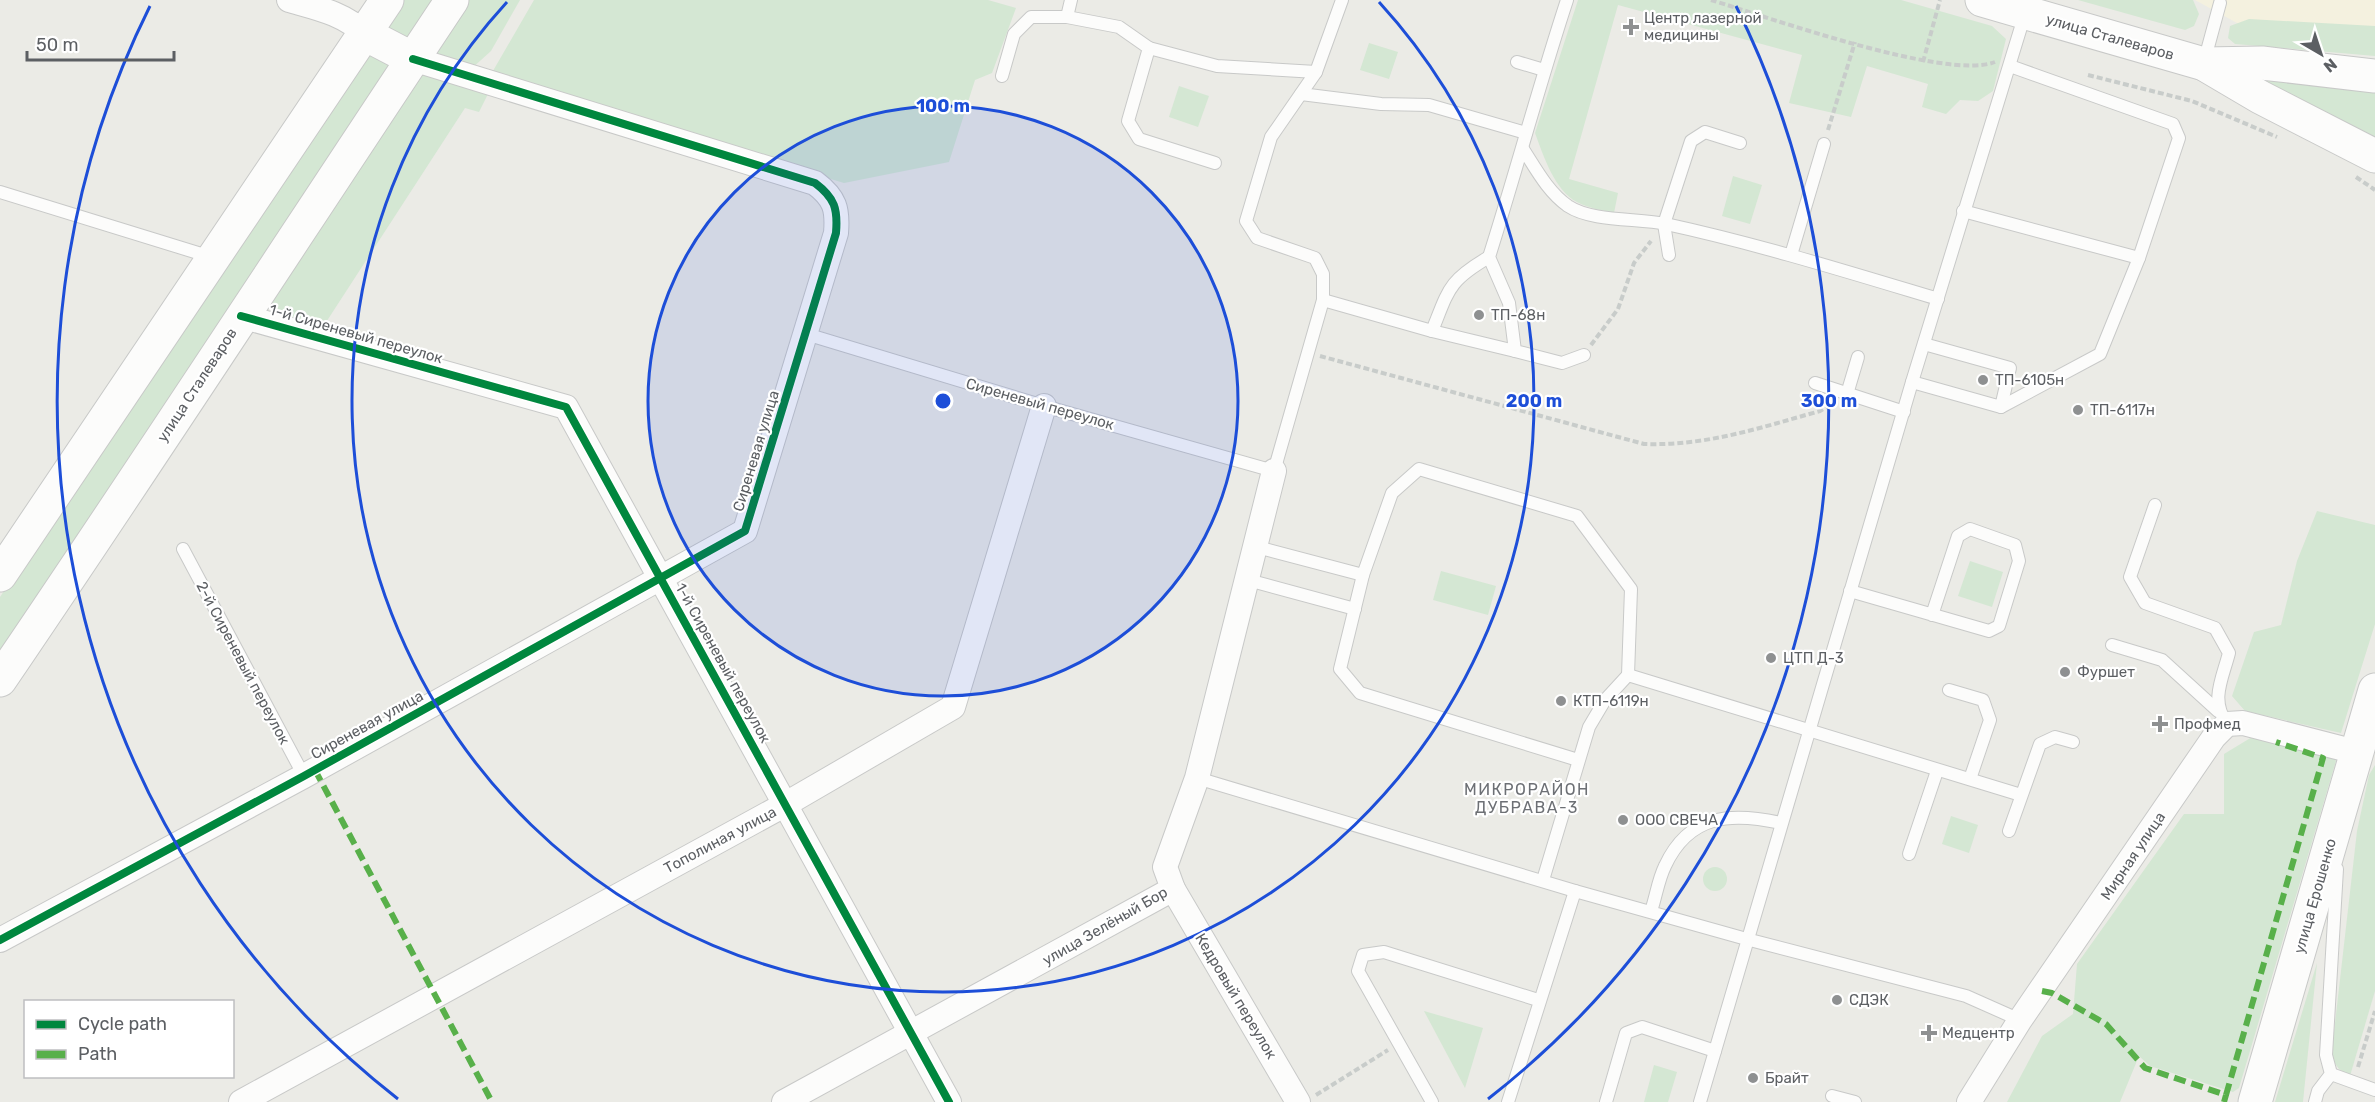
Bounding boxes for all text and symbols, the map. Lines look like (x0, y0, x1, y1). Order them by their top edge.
place label: Центр лазерной медицины (1644, 9, 1762, 44)
street label: улица Сталеваров (2044, 10, 2176, 64)
marker: Центр лазерной медицины (1622, 18, 1640, 36)
scale bar (27, 24, 174, 62)
north arrow (2291, 24, 2351, 84)
text: 50 m (36, 34, 79, 56)
text: N (2320, 54, 2341, 76)
text: 100 m (916, 95, 970, 117)
street label: 1-й Сиреневый переулок (267, 301, 445, 367)
place label: ТП-68н (1491, 306, 1545, 324)
marker: ТП-68н (1472, 308, 1486, 322)
street label: улица Сталеваров (153, 325, 241, 445)
place label: ТП-6105н (1995, 371, 2064, 389)
marker: ТП-6105н (1976, 373, 1990, 387)
street label: Сиреневый переулок (964, 374, 1116, 434)
street label: Сиреневая улица (729, 388, 783, 514)
text: 200 m (1506, 390, 1562, 412)
text: 300 m (1801, 390, 1857, 412)
centre of rings (933, 391, 953, 411)
place label: ТП-6117н (2090, 401, 2155, 419)
marker: ТП-6117н (2071, 403, 2085, 417)
street label: 2-й Сиреневый переулок (192, 579, 294, 747)
street label: 1-й Сиреневый переулок (672, 580, 774, 746)
place label: ЦТП Д-3 (1783, 649, 1844, 667)
marker: ЦТП Д-3 (1764, 651, 1778, 665)
place label: Фуршет (2077, 663, 2135, 681)
marker: Фуршет (2058, 665, 2072, 679)
street label: Сиреневая улица (308, 687, 426, 763)
place label: КТП-6119н (1573, 692, 1649, 710)
marker: КТП-6119н (1554, 694, 1568, 708)
marker: Профмед (2151, 715, 2169, 733)
place label: Профмед (2174, 715, 2241, 733)
district label: МИКРОРАЙОН ДУБРАВА-3 (1464, 780, 1590, 817)
street label: Тополиная улица (661, 803, 779, 877)
street label: Мирная улица (2097, 809, 2169, 903)
place label: ООО СВЕЧА (1635, 811, 1718, 829)
marker: ООО СВЕЧА (1616, 813, 1630, 827)
street label: улица Ерошенко (2290, 836, 2340, 956)
street label: улица Зелёный Бор (1039, 883, 1171, 969)
street label: Кедровый переулок (1191, 930, 1281, 1062)
place label: СДЭК (1849, 991, 1889, 1009)
marker: СДЭК (1830, 993, 1844, 1007)
legend (24, 1000, 234, 1078)
text: Cycle path (78, 1013, 167, 1035)
marker: Медцентр (1920, 1024, 1938, 1042)
place label: Медцентр (1942, 1024, 2015, 1042)
text: Path (78, 1043, 117, 1065)
place label: Брайт (1765, 1069, 1809, 1087)
marker: Брайт (1746, 1071, 1760, 1085)

